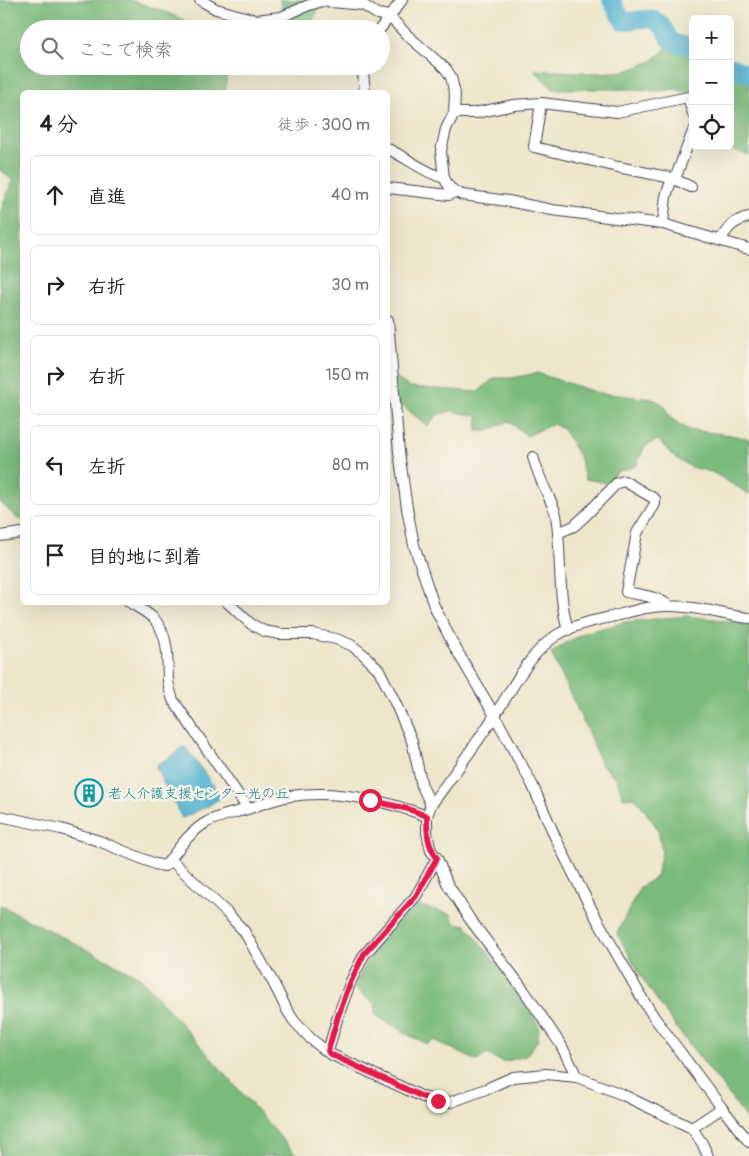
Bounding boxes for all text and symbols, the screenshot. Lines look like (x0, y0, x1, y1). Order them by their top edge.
map controls (689, 15, 734, 150)
button: + (689, 15, 734, 60)
search box (20, 20, 390, 75)
icon: search (38, 34, 66, 62)
text: ここで検索 (78, 38, 173, 62)
button: − (689, 60, 734, 105)
button: locate (689, 105, 734, 150)
text: 4 分 (40, 111, 78, 138)
text: 徒歩 · 300 m (277, 115, 370, 135)
icon: ahead (41, 181, 69, 209)
text: 直進 (88, 185, 126, 209)
text: 40 m (331, 185, 369, 205)
icon: right (41, 271, 69, 299)
text: 右折 (88, 275, 126, 299)
text: 30 m (331, 275, 369, 295)
icon: right (41, 361, 69, 389)
text: 右折 (88, 365, 126, 389)
text: 150 m (325, 365, 369, 385)
icon: left (41, 451, 69, 479)
text: 左折 (88, 455, 126, 479)
text: 80 m (332, 455, 369, 475)
icon: arrive (41, 541, 69, 569)
text: 目的地に到着 (88, 545, 202, 569)
building icon: 老人介護支援センター光の丘 (74, 778, 104, 808)
place label: 老人介護支援センター光の丘 (108, 785, 289, 802)
route start (359, 789, 382, 812)
route end (427, 1090, 450, 1113)

